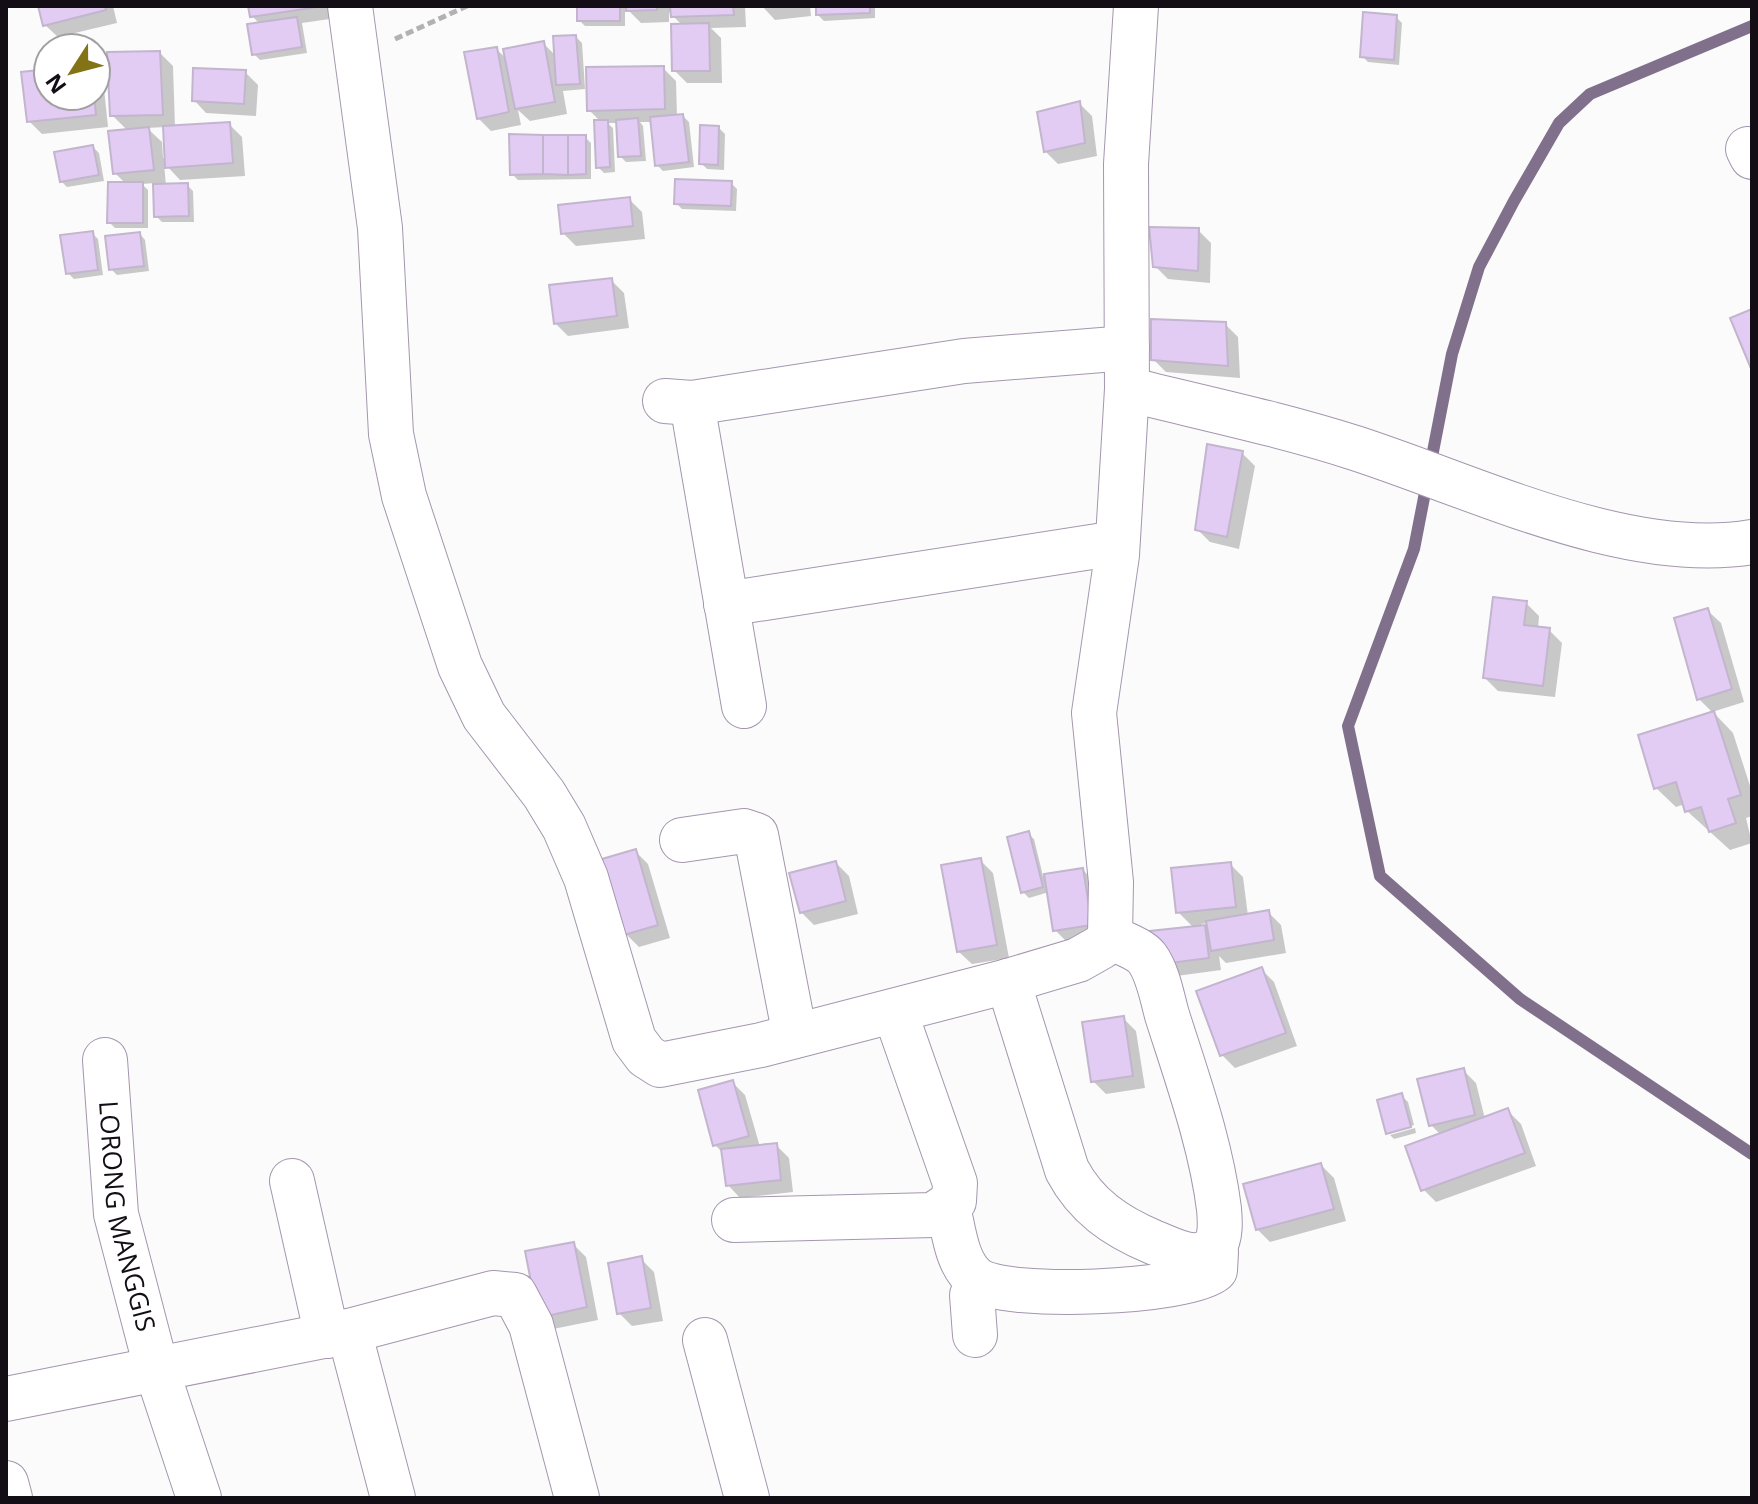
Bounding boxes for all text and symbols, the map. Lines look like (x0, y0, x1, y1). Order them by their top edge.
north arrow (32, 32, 112, 112)
text: N (38, 68, 72, 100)
street label: LORONG MANGGIS (91, 1099, 165, 1335)

